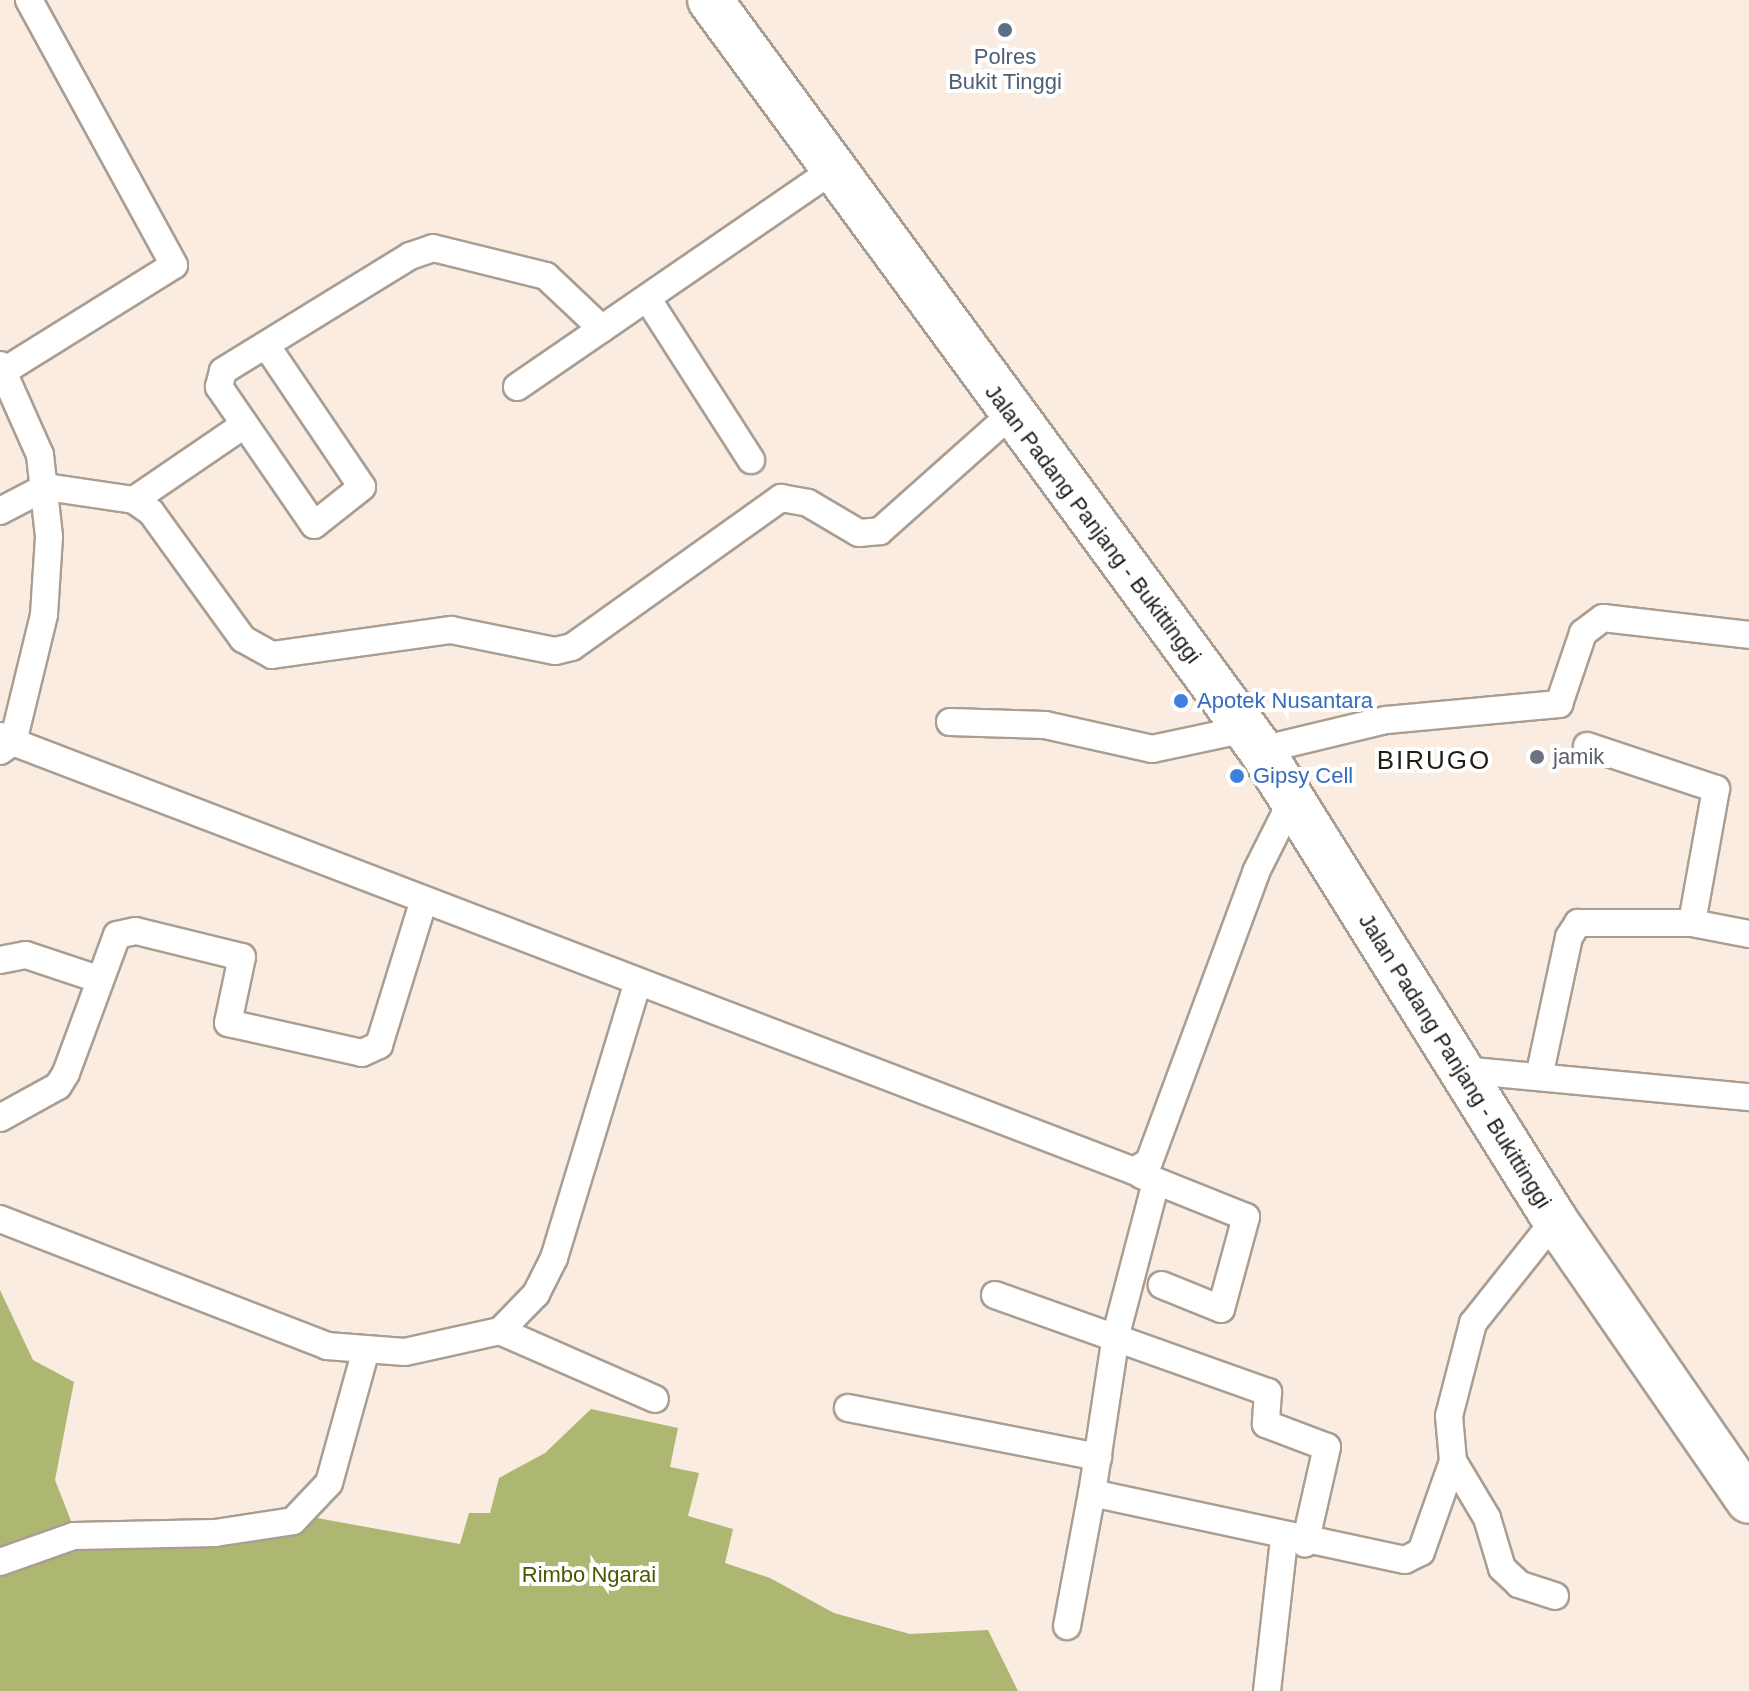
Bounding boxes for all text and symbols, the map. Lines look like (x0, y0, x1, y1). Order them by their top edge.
marker: Polres Bukit Tinggi (996, 21, 1014, 39)
place label: Polres Bukit Tinggi (948, 43, 1062, 94)
street label: Jalan Padang Panjang - Bukittinggi (979, 379, 1207, 669)
place label: Apotek Nusantara (1197, 688, 1373, 714)
marker: Apotek Nusantara (1172, 692, 1190, 710)
place label: jamik (1553, 744, 1604, 770)
district label: BIRUGO (1377, 745, 1491, 777)
marker: jamik (1528, 748, 1546, 766)
place label: Gipsy Cell (1253, 763, 1353, 789)
marker: Gipsy Cell (1228, 767, 1246, 785)
street label: Jalan Padang Panjang - Bukittinggi (1353, 909, 1557, 1213)
park label: Rimbo Ngarai (522, 1562, 656, 1588)

